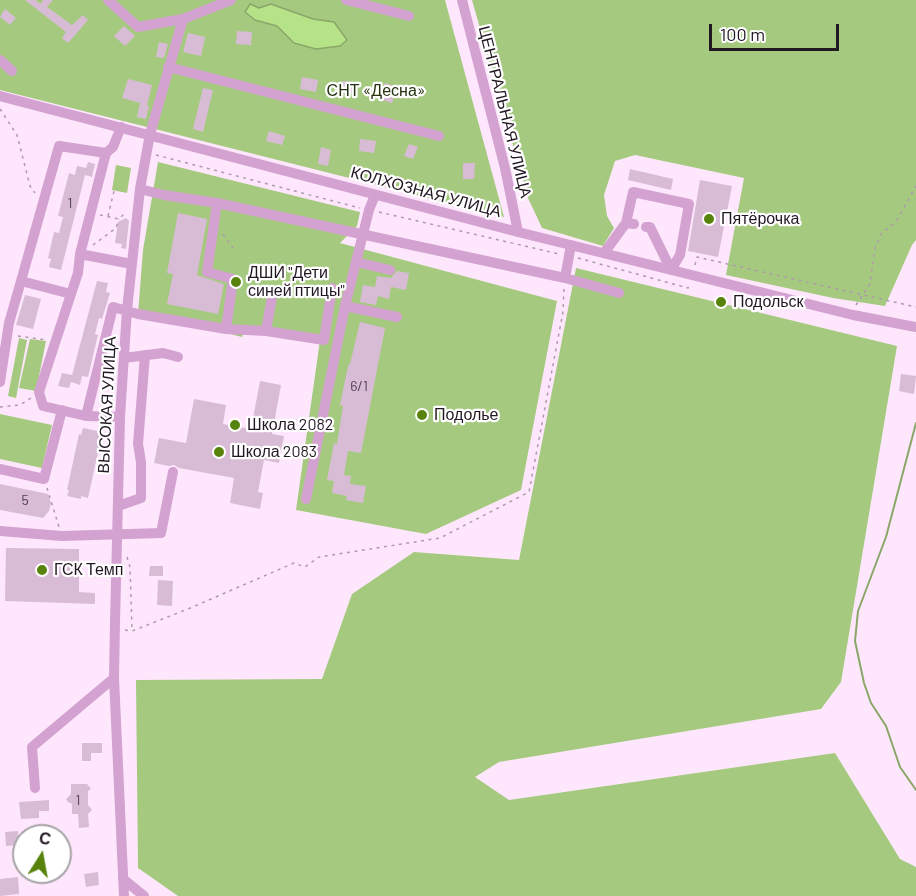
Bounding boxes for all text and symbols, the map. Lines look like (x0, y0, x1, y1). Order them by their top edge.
scale bar (712, 12, 842, 50)
text: 100 m (720, 23, 765, 45)
street label: ЦЕНТРАЛЬНАЯ УЛИЦА (474, 24, 536, 200)
park label: СНТ «Десна» (327, 81, 425, 101)
street label: КОЛХОЗНАЯ УЛИЦА (349, 163, 503, 221)
house number: 1 (68, 195, 72, 211)
place label: Пятёрочка (721, 209, 799, 229)
marker: Пятёрочка (702, 212, 716, 226)
place label: ДШИ "Дети синей птицы" (248, 263, 345, 301)
marker: ДШИ "Дети синей птицы" (229, 275, 243, 289)
place label: Подольск (733, 292, 804, 312)
marker: Подольск (714, 295, 728, 309)
street label: ВЫСОКАЯ УЛИЦА (94, 336, 120, 474)
house number: 6/1 (350, 378, 368, 394)
place label: Подолье (434, 405, 498, 425)
marker: Подолье (415, 408, 429, 422)
place label: Школа 2082 (247, 415, 333, 435)
marker: Школа 2082 (228, 418, 242, 432)
place label: Школа 2083 (231, 442, 317, 462)
marker: Школа 2083 (212, 445, 226, 459)
house number: 5 (21, 492, 29, 508)
place label: ГСК Темп (54, 560, 123, 580)
marker: ГСК Темп (35, 563, 49, 577)
house number: 1 (76, 792, 80, 808)
north arrow (12, 824, 72, 884)
text: С (38, 827, 53, 848)

